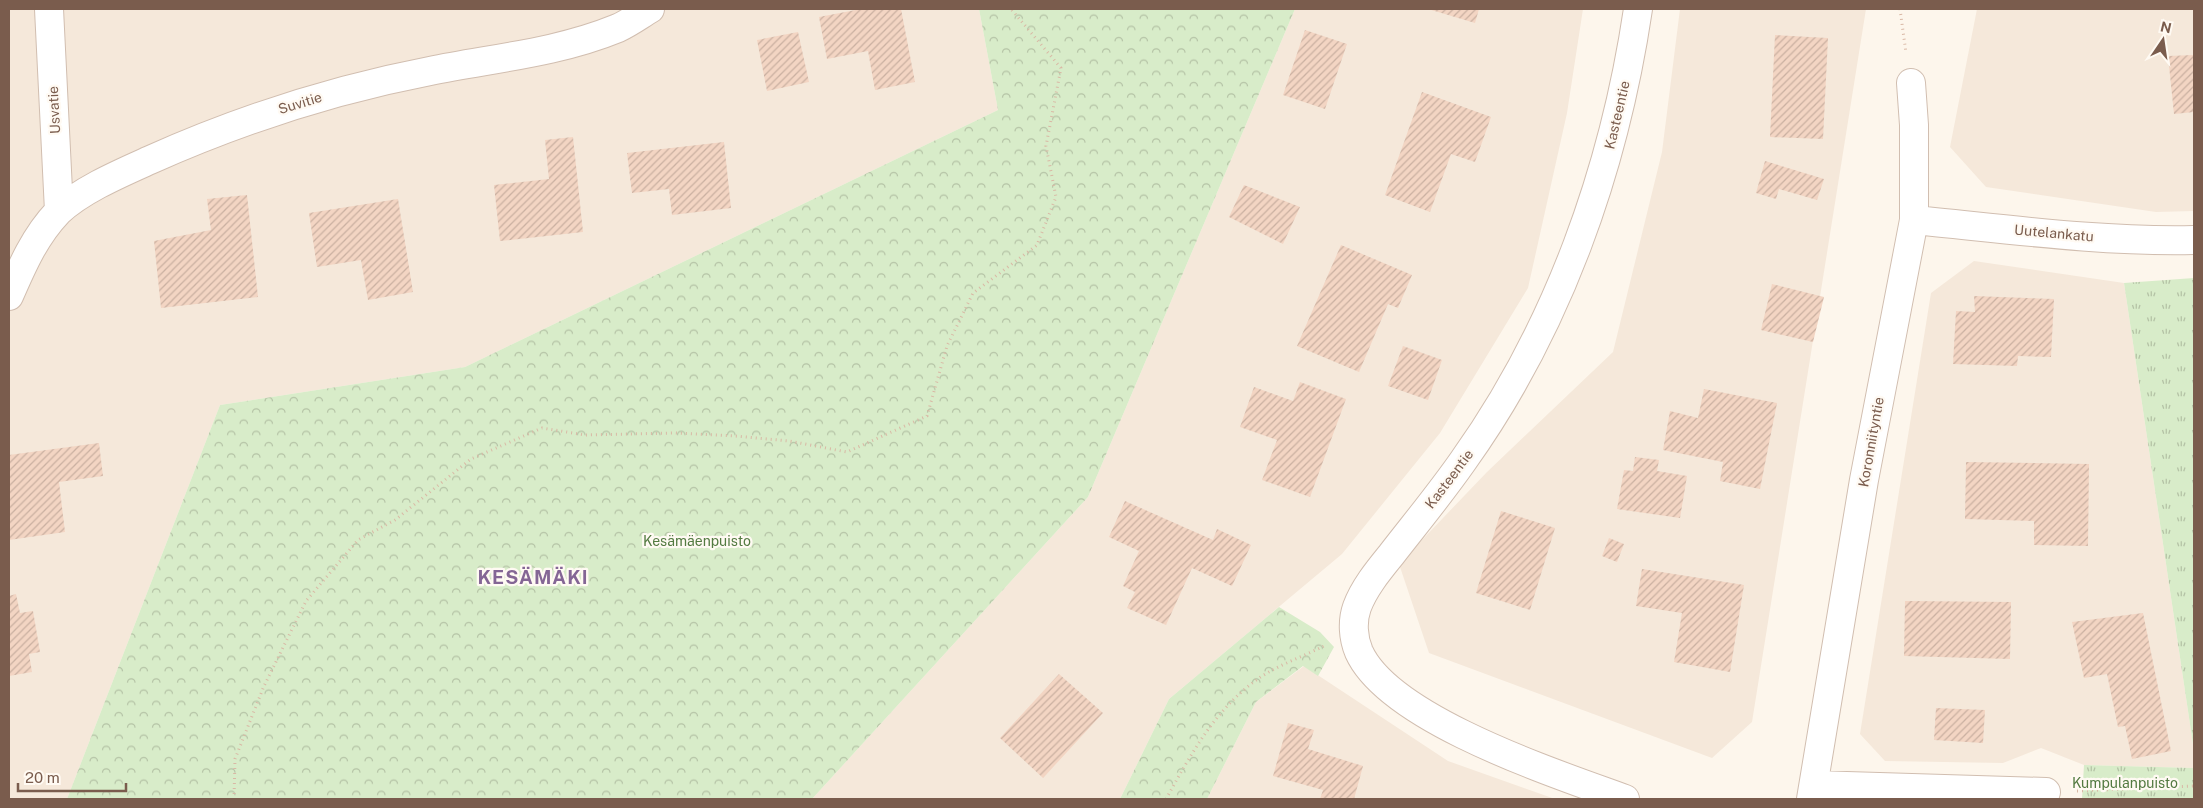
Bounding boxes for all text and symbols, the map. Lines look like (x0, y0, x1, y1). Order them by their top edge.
north arrow (2138, 15, 2188, 65)
text: N (2159, 18, 2173, 36)
street label: Kasteentie (1601, 79, 1633, 151)
street label: Usvatie (45, 86, 63, 134)
street label: Suvitie (276, 89, 324, 117)
street label: Uutelankatu (2014, 222, 2094, 244)
street label: Koronniityntie (1855, 396, 1887, 488)
street label: Kasteentie (1422, 446, 1476, 512)
park label: Kesämäenpuisto (643, 533, 751, 549)
district label: KESÄMÄKI (477, 566, 589, 588)
scale bar (18, 760, 125, 792)
text: 20 m (25, 769, 60, 786)
park label: Kumpulanpuisto (2072, 775, 2178, 791)

